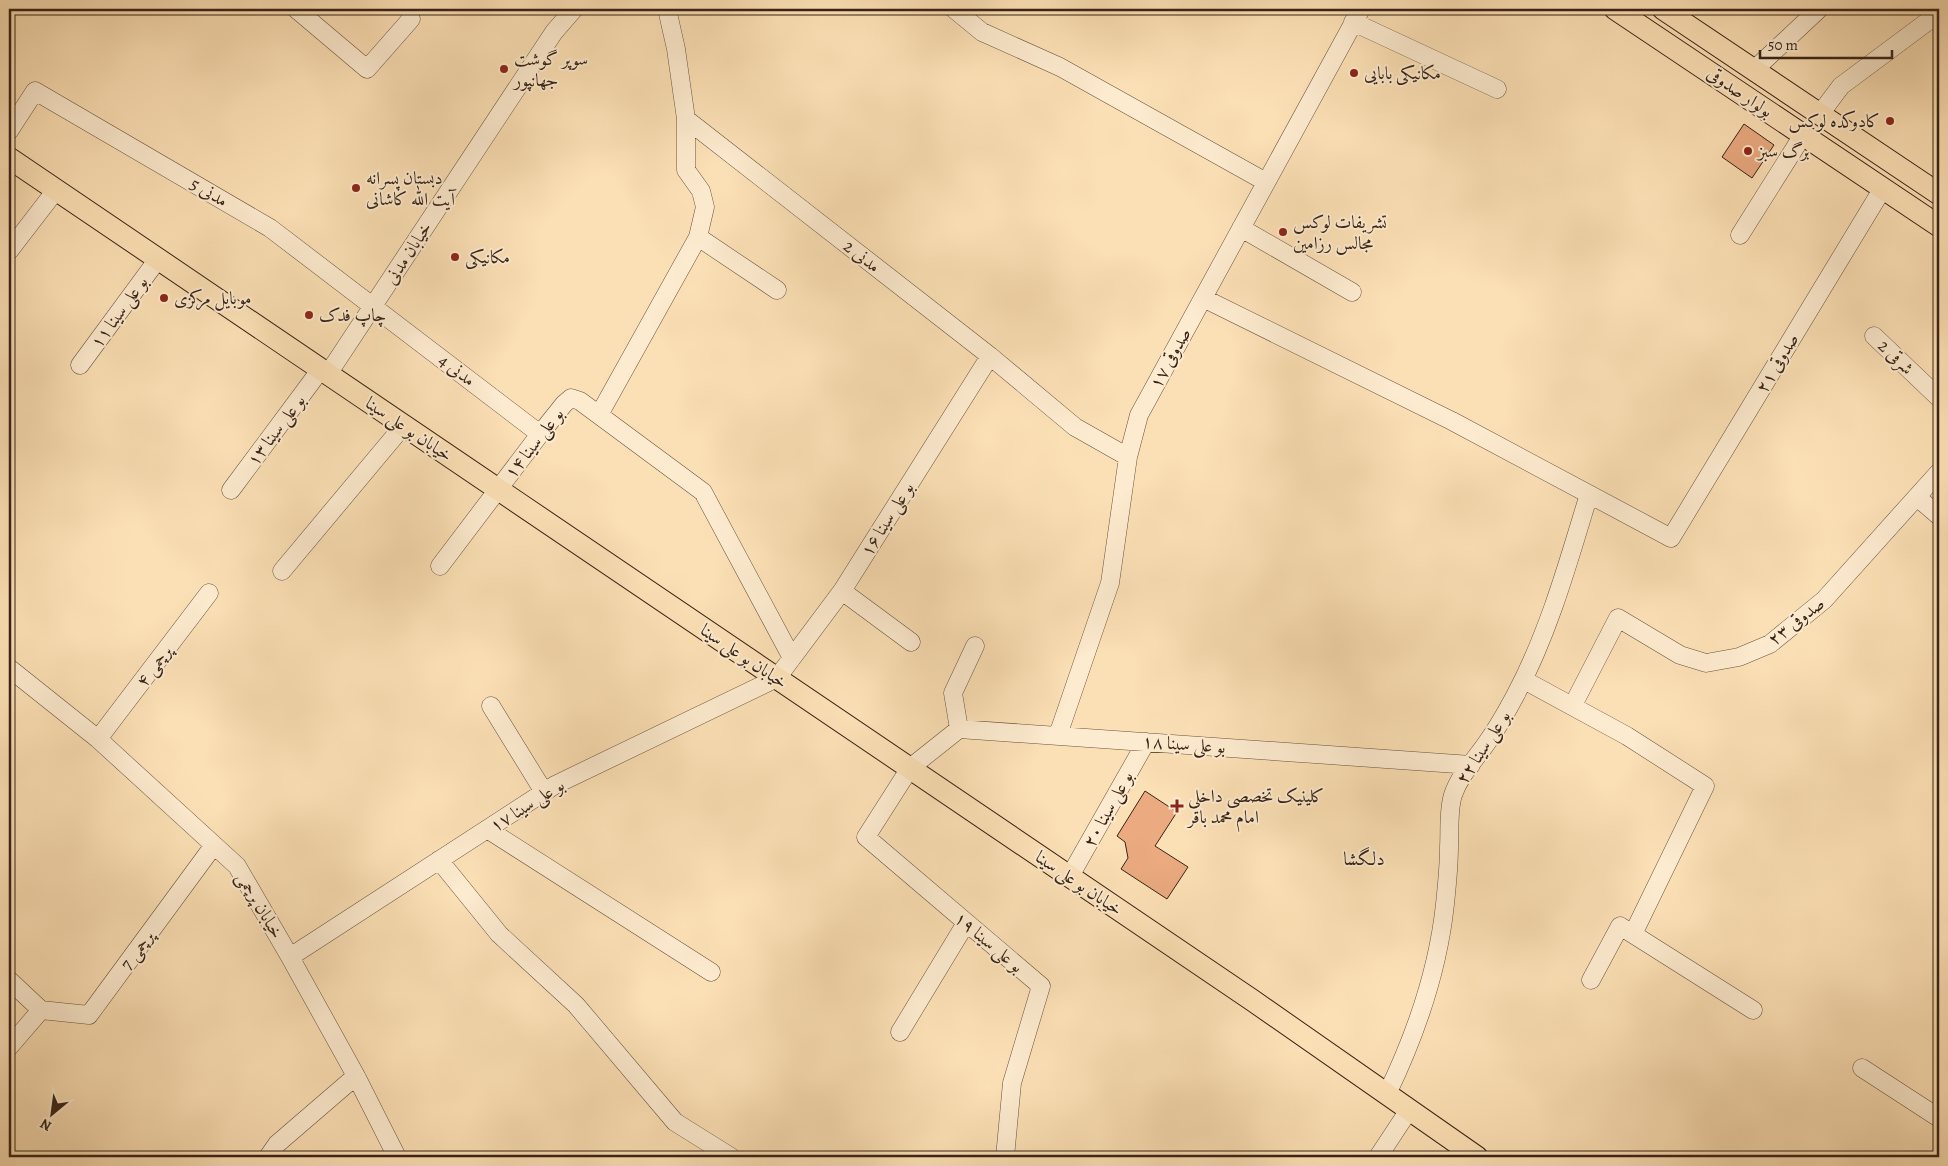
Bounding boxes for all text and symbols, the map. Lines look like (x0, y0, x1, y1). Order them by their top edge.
scale bar (1760, 28, 1893, 60)
text: 50 m (1768, 35, 1798, 55)
place label: سوپر گوشت جهانپور (512, 47, 588, 92)
place label: مکانیکی بابایی (1364, 61, 1441, 86)
street label: بولوار صدوقی (1702, 61, 1778, 123)
marker: سوپر گوشت جهانپور (498, 63, 510, 75)
marker: مکانیکی بابایی (1348, 67, 1360, 79)
place label: کادوکده لوکس (1788, 109, 1880, 133)
marker: کادوکده لوکس (1884, 115, 1896, 127)
place label: برگ سبز (1756, 139, 1809, 163)
marker: برگ سبز (1742, 145, 1754, 157)
place label: دبستان پسرانه آیت الله کاشانی (366, 166, 457, 211)
street label: مدنی 5 (186, 172, 232, 212)
marker: دبستان پسرانه آیت الله کاشانی (350, 182, 362, 194)
place label: تشریفات لوکس مجالس رزامین (1293, 210, 1387, 255)
street label: خیابان مدنی (379, 217, 437, 289)
marker: تشریفات لوکس مجالس رزامین (1277, 226, 1289, 238)
street label: مدنی 2 (839, 234, 885, 278)
place label: مکانیکی (465, 245, 510, 270)
marker: مکانیکی (449, 251, 461, 263)
street label: بو علی سینا ۱۱ (85, 271, 154, 353)
place label: موبایل مرکزی (174, 286, 251, 311)
marker: موبایل مرکزی (158, 292, 170, 304)
place label: چاپ فدک (319, 303, 386, 328)
marker: چاپ فدک (303, 309, 315, 321)
street label: صدوقی ۱۷ (1144, 323, 1196, 393)
street label: صدوقی ۲۱ (1750, 329, 1804, 397)
street label: شرقی 2 (1873, 334, 1919, 380)
street label: مدنی 4 (434, 348, 480, 392)
street label: بو علی سینا ۱۳ (241, 389, 312, 471)
street label: خیابان بو علی سینا (360, 391, 457, 468)
street label: بو علی سینا ۱۴ (499, 403, 570, 484)
street label: بو علی سینا ۱۶ (855, 477, 920, 561)
street label: صدوقی ۲۳ (1763, 591, 1829, 651)
street label: خیابان بو علی سینا (695, 618, 792, 695)
street label: پرچمی ۴ (130, 639, 179, 692)
street label: بو علی سینا ۲۲ (1450, 705, 1517, 789)
street label: بو علی سینا ۱۸ (1141, 729, 1226, 760)
street label: بو علی سینا ۲۰ (1077, 767, 1140, 852)
street label: بو علی سینا ۱۷ (485, 773, 569, 838)
place label: کلینیک تخصصی داخلی امام محمد باقر (1186, 784, 1324, 833)
marker: کلینیک تخصصی داخلی امام محمد باقر (1170, 799, 1184, 813)
street label: خیابان بو علی سینا (1030, 845, 1127, 922)
district label: دلگشا (1343, 846, 1385, 872)
street label: خیابان پرچمی (231, 867, 289, 943)
street label: بو علی سینا ۱۹ (949, 906, 1029, 979)
street label: پرچمی 7 (115, 924, 161, 975)
north arrow (28, 1088, 78, 1138)
text: N (37, 1114, 55, 1136)

